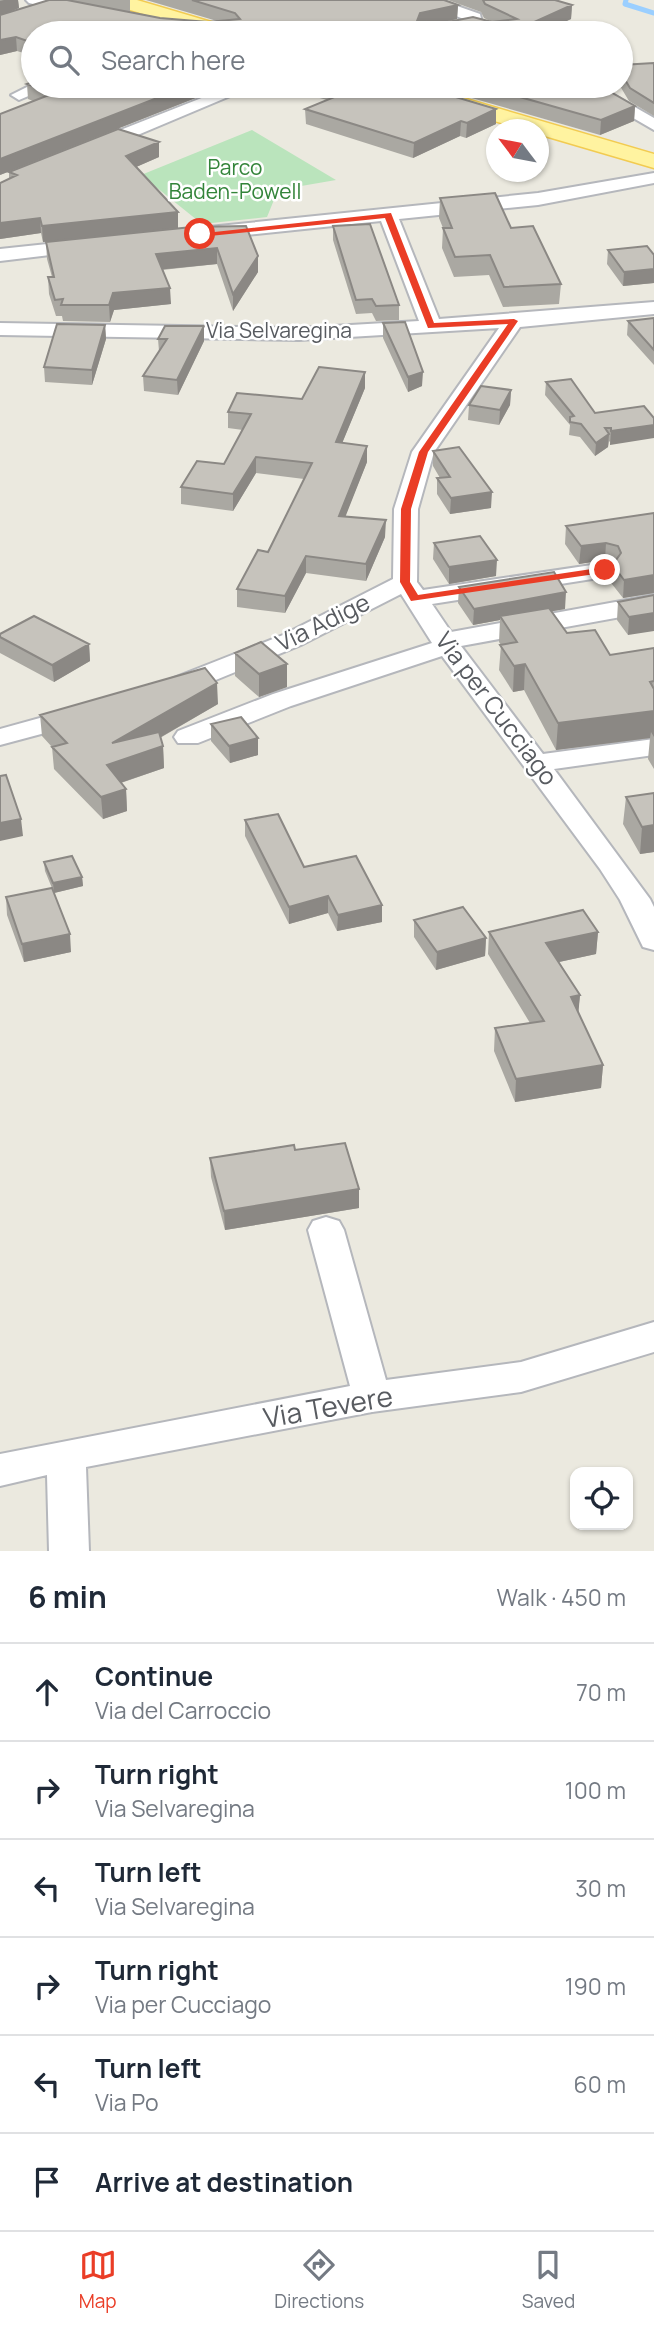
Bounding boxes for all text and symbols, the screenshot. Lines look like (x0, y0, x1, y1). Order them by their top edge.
search box (21, 21, 633, 98)
icon: search (45, 41, 83, 79)
text: Search here (101, 42, 246, 78)
north arrow (486, 119, 549, 182)
park label: Parco Baden-Powell (169, 153, 301, 205)
route start (184, 218, 215, 249)
street label: Via Selvaregina (206, 316, 352, 344)
route end (589, 554, 620, 585)
street label: Via Adige (270, 585, 375, 659)
street label: Via per Cucciago (429, 625, 566, 792)
street label: Via Tevere (260, 1376, 395, 1436)
map controls (570, 1467, 633, 1530)
button: locate (570, 1467, 633, 1530)
text: 6 min (28, 1576, 107, 1617)
text: Walk · 450 m (497, 1581, 626, 1613)
text: Continue (95, 1658, 213, 1694)
icon: ahead (28, 1673, 66, 1711)
text: 70 m (576, 1676, 626, 1708)
text: Via del Carroccio (95, 1694, 271, 1726)
text: Turn right (95, 1756, 219, 1792)
icon: right (28, 1771, 66, 1809)
text: 100 m (565, 1774, 626, 1806)
text: Via Selvaregina (95, 1792, 255, 1824)
text: Turn left (95, 1854, 202, 1890)
icon: left (28, 1869, 66, 1907)
text: 30 m (575, 1872, 626, 1904)
text: Via Selvaregina (95, 1890, 255, 1922)
text: Turn right (95, 1952, 219, 1988)
icon: right (28, 1967, 66, 2005)
text: 190 m (565, 1970, 626, 2002)
text: Via per Cucciago (95, 1988, 271, 2020)
text: Turn left (95, 2050, 202, 2086)
icon: left (28, 2065, 66, 2103)
text: 60 m (574, 2068, 626, 2100)
text: Via Po (95, 2086, 159, 2118)
icon: arrive (28, 2163, 66, 2201)
text: Arrive at destination (95, 2164, 353, 2200)
tab: Map (79, 2246, 117, 2314)
tab: Directions (274, 2246, 364, 2314)
tab: Saved (522, 2246, 575, 2314)

